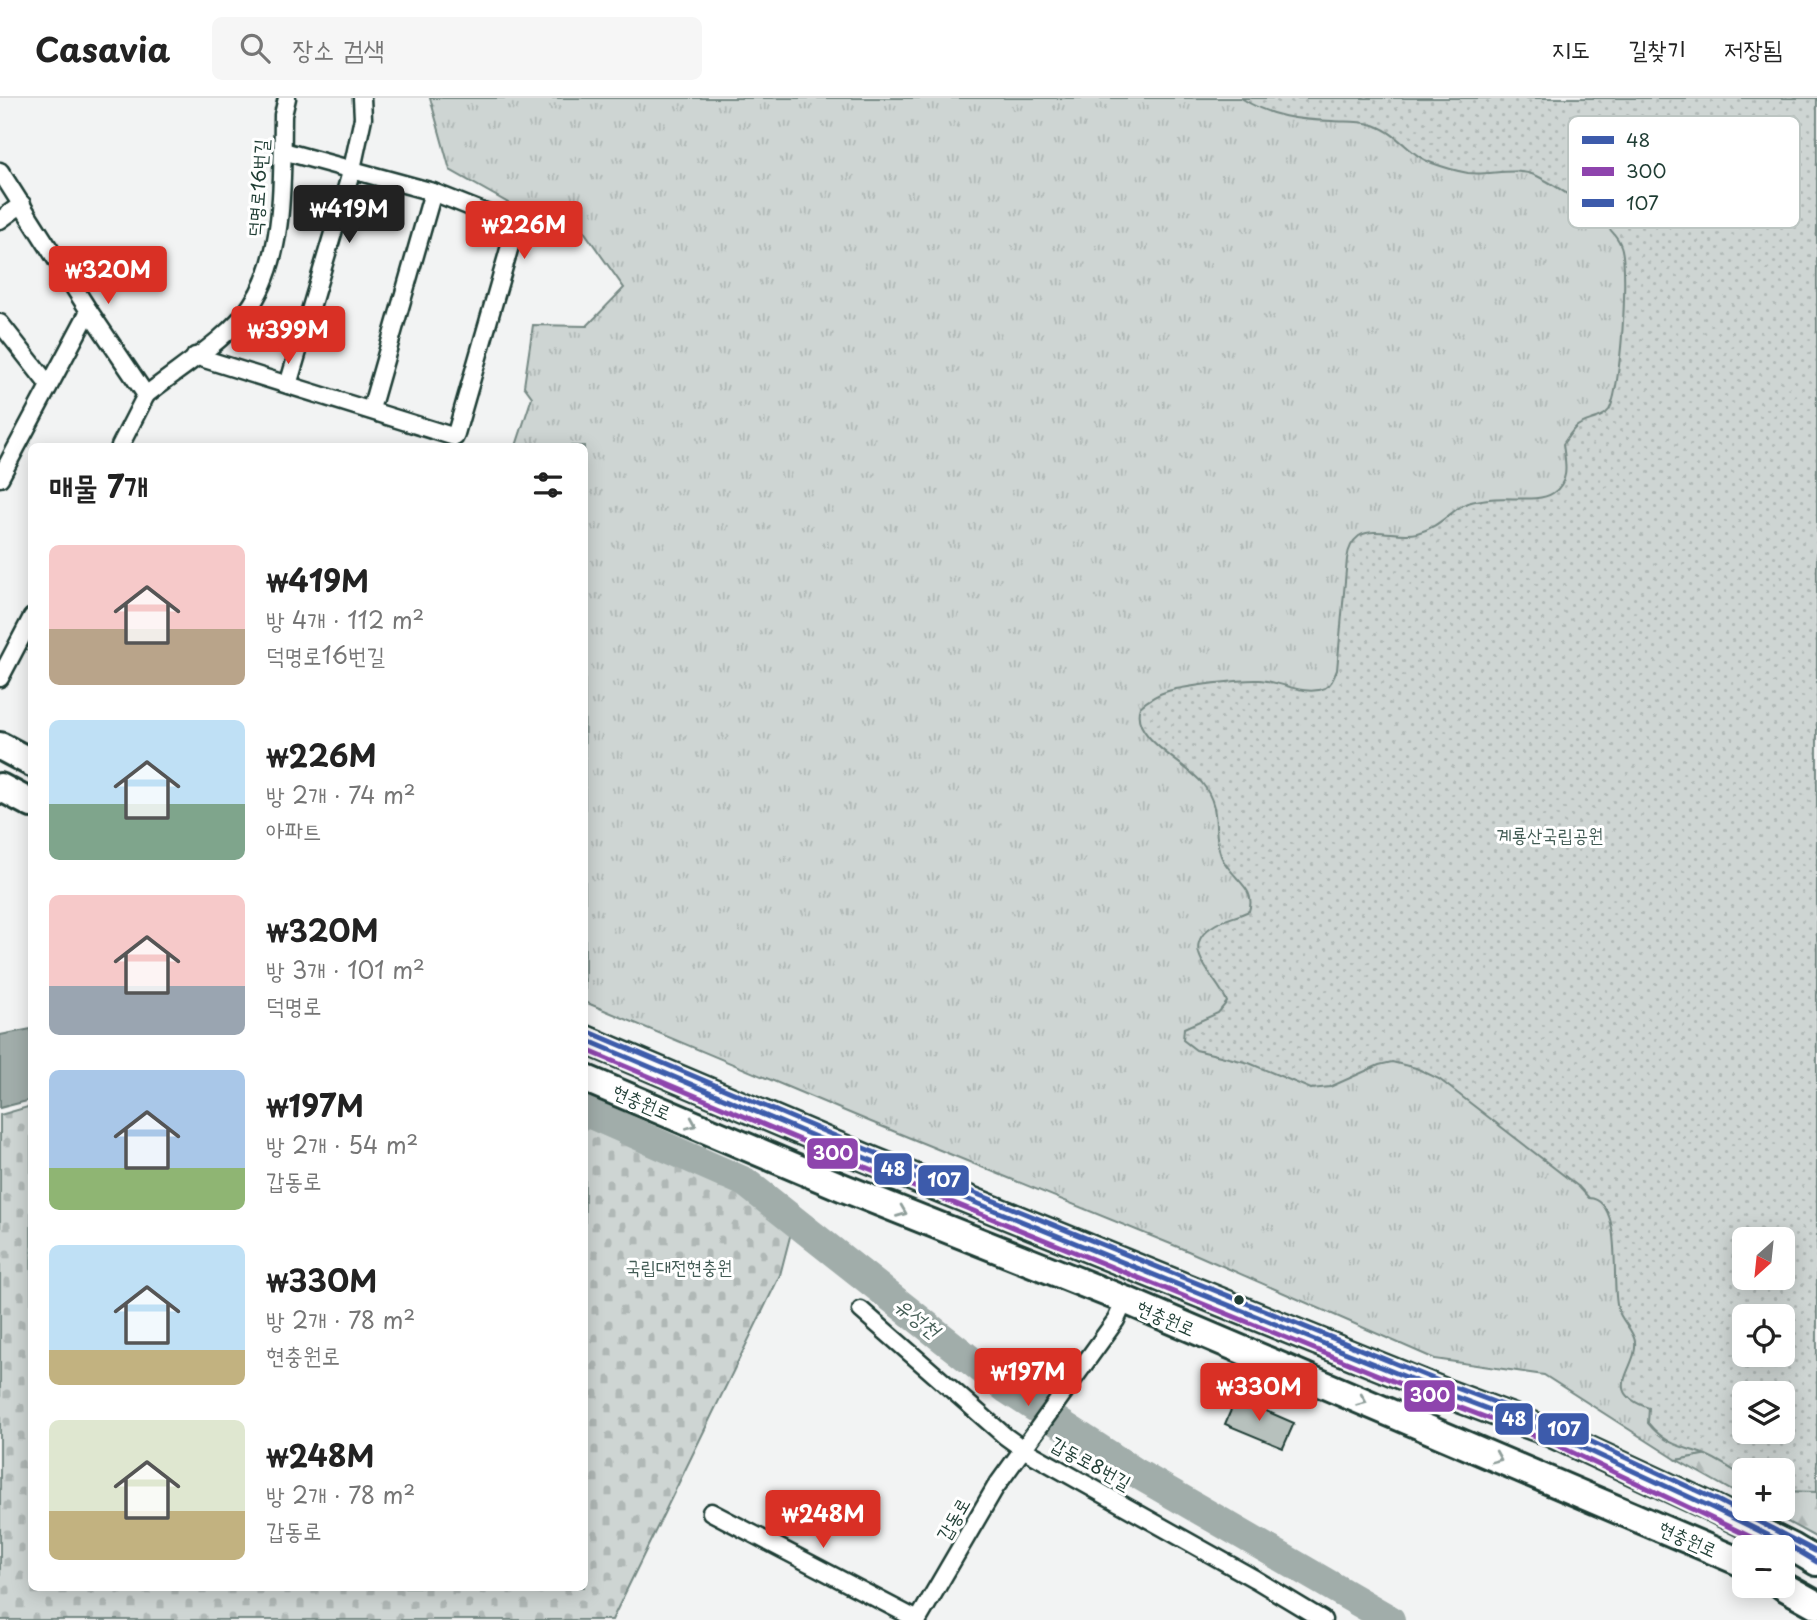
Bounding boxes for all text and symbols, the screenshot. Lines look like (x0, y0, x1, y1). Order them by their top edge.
search box (212, 17, 702, 80)
text: Casavia (35, 23, 170, 73)
icon: search (236, 29, 274, 67)
text: 장소 검색 (292, 29, 385, 68)
text: 지도 (1552, 30, 1590, 66)
text: 길찾기 (1628, 30, 1686, 66)
text: 저장됨 (1724, 30, 1782, 66)
legend (1568, 116, 1800, 228)
text: 48 (1626, 125, 1650, 153)
street label: 덕명로16번길 (240, 138, 274, 238)
text: 300 (1626, 156, 1666, 184)
pin: ₩419M (300, 186, 398, 245)
text: 107 (1626, 188, 1659, 216)
text: ₩419M (309, 190, 389, 225)
pin: ₩226M (475, 202, 573, 261)
text: ₩226M (482, 206, 566, 241)
pin: ₩320M (59, 246, 157, 306)
text: ₩320M (65, 251, 151, 286)
pin: ₩399M (239, 306, 337, 366)
text: ₩399M (247, 311, 329, 346)
text: 매물 7개 (49, 463, 148, 508)
icon: filters (529, 466, 567, 504)
text: ₩419M (266, 557, 369, 602)
icon: home (105, 573, 189, 657)
text: 방 4개 · 112 m² (266, 602, 424, 637)
text: 덕명로16번길 (266, 637, 385, 672)
text: ₩226M (266, 732, 377, 777)
icon: home (105, 748, 189, 832)
text: 방 2개 · 74 m² (266, 777, 416, 812)
text: 아파트 (266, 812, 322, 847)
park label: 계룡산국립공원 (1496, 820, 1604, 848)
text: ₩320M (266, 907, 379, 952)
icon: home (105, 923, 189, 1007)
text: 방 3개 · 101 m² (266, 952, 425, 987)
text: 덕명로 (266, 987, 322, 1022)
street label: 현충원로 (609, 1076, 676, 1126)
text: ₩197M (266, 1082, 364, 1127)
icon: home (105, 1098, 189, 1182)
one-way arrow (685, 1116, 698, 1130)
text: 방 2개 · 54 m² (266, 1127, 418, 1162)
line badge: 300 (806, 1137, 859, 1170)
text: 300 (813, 1138, 853, 1166)
line badge: 48 (873, 1152, 913, 1186)
text: 48 (881, 1154, 906, 1182)
text: 갑동로 (266, 1162, 322, 1197)
line badge: 107 (917, 1164, 970, 1197)
text: 107 (927, 1165, 961, 1193)
one-way arrow (896, 1203, 908, 1217)
north arrow (1732, 1227, 1796, 1290)
map controls (1732, 1227, 1795, 1598)
park label: 국립대전현충원 (625, 1252, 733, 1280)
text: ₩330M (266, 1257, 377, 1302)
icon: home (105, 1273, 189, 1357)
water label: 유성천 (888, 1288, 950, 1346)
street label: 현충원로 (1133, 1292, 1200, 1342)
unlabelled marker (1232, 1293, 1246, 1307)
text: 방 2개 · 78 m² (266, 1302, 415, 1337)
button: locate (1732, 1304, 1795, 1367)
text: 현충원로 (266, 1337, 340, 1372)
pin: ₩197M (979, 1348, 1077, 1408)
text: ₩197M (991, 1353, 1065, 1388)
pin: ₩330M (1210, 1364, 1308, 1423)
text: ₩330M (1216, 1368, 1302, 1403)
line badge: 300 (1403, 1379, 1456, 1413)
text: 300 (1410, 1380, 1450, 1408)
button: layers (1732, 1381, 1795, 1444)
one-way arrow (1354, 1393, 1367, 1407)
line badge: 48 (1494, 1402, 1534, 1436)
text: 48 (1502, 1404, 1527, 1432)
line badge: 107 (1537, 1412, 1590, 1446)
text: 107 (1547, 1414, 1581, 1442)
street label: 갑동로8번길 (1046, 1428, 1137, 1496)
text: ₩248M (266, 1432, 375, 1477)
icon: home (105, 1448, 189, 1532)
one-way arrow (1491, 1450, 1503, 1464)
button: + (1732, 1458, 1795, 1521)
text: 방 2개 · 78 m² (266, 1477, 415, 1512)
pin: ₩248M (774, 1490, 872, 1550)
street label: 갑동로 (929, 1492, 976, 1545)
text: ₩248M (781, 1495, 865, 1530)
text: 갑동로 (266, 1512, 322, 1547)
street label: 현충원로 (1655, 1513, 1722, 1563)
button: − (1732, 1535, 1795, 1598)

